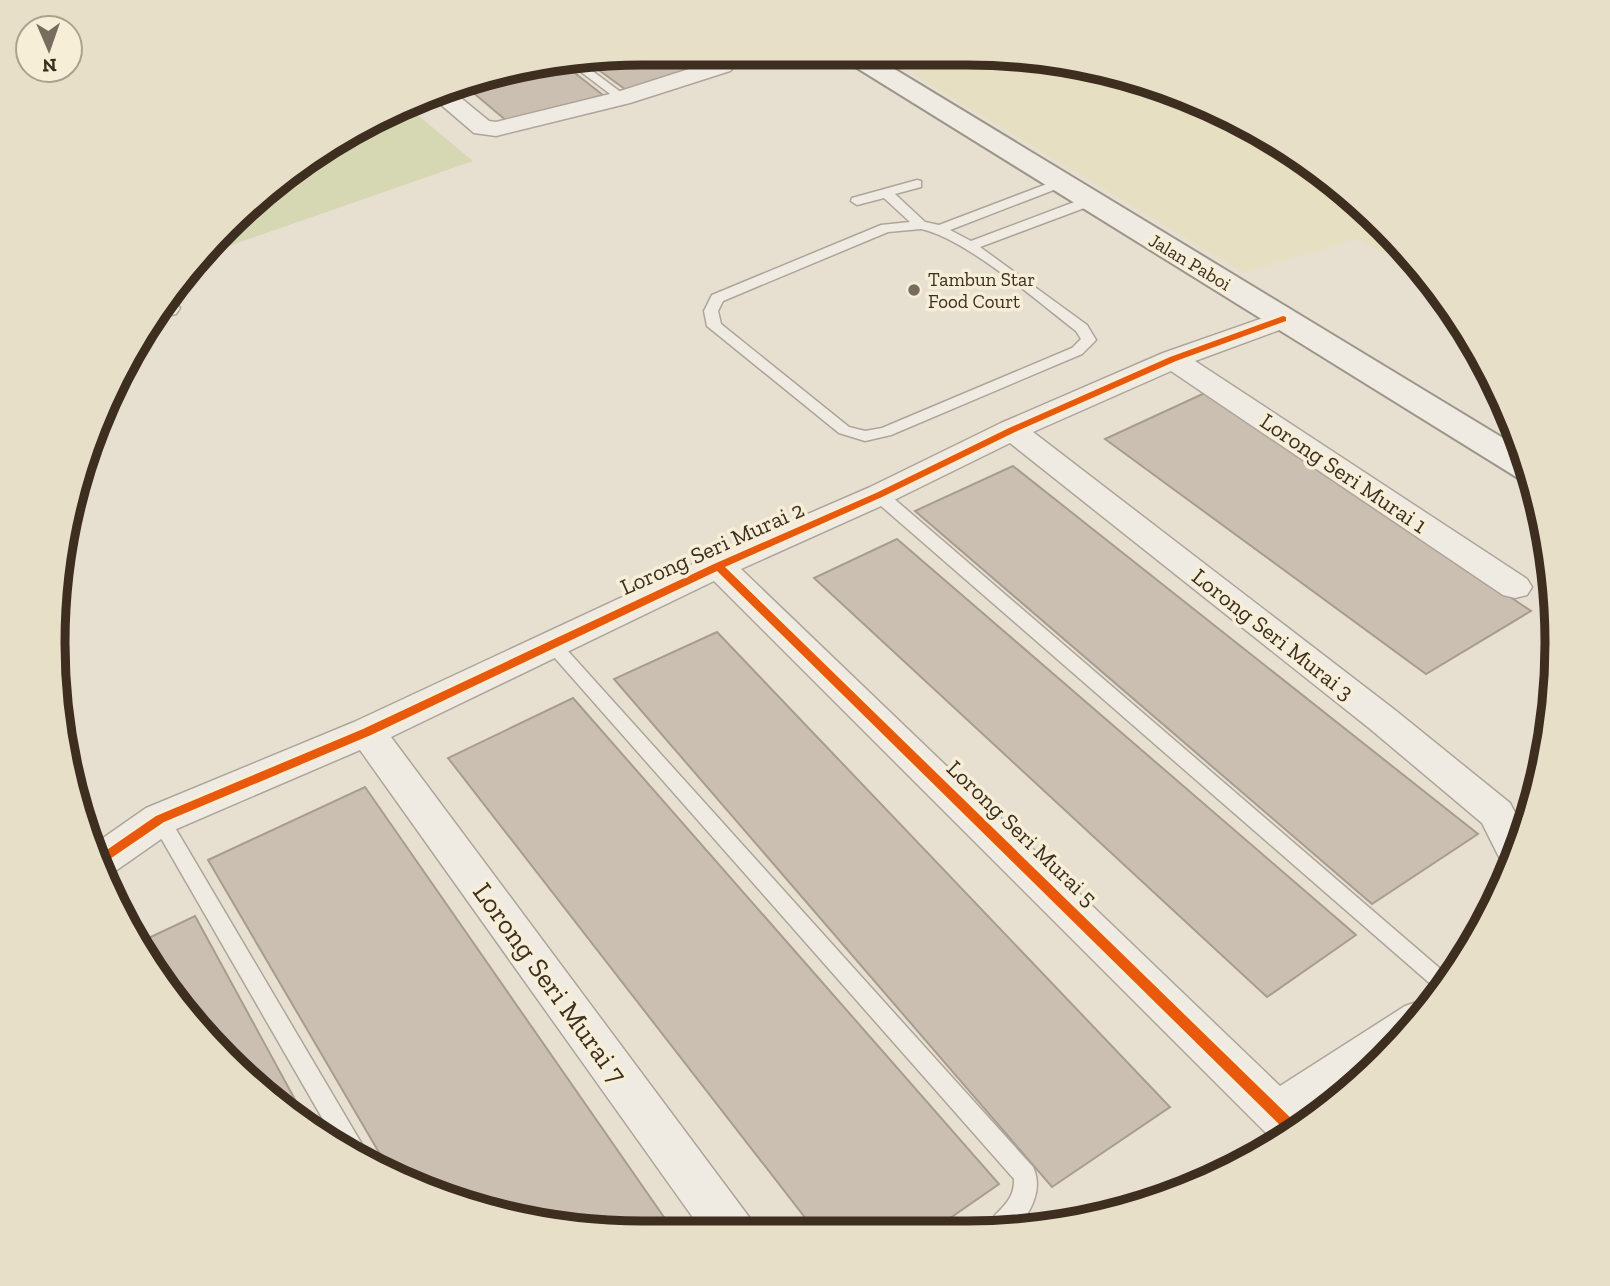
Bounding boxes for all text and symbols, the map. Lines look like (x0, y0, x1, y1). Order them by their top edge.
north arrow (14, 14, 84, 84)
text: N (42, 54, 57, 77)
street label: Jalan Paboi (1145, 228, 1235, 296)
place label: Tambun Star Food Court (928, 268, 1035, 313)
marker: Tambun Star Food Court (906, 282, 922, 298)
street label: Lorong Seri Murai 1 (1255, 407, 1433, 539)
street label: Lorong Seri Murai 2 (616, 495, 808, 601)
street label: Lorong Seri Murai 3 (1187, 562, 1359, 706)
street label: Lorong Seri Murai 5 (941, 754, 1103, 912)
street label: Lorong Seri Murai 7 (466, 876, 634, 1090)

